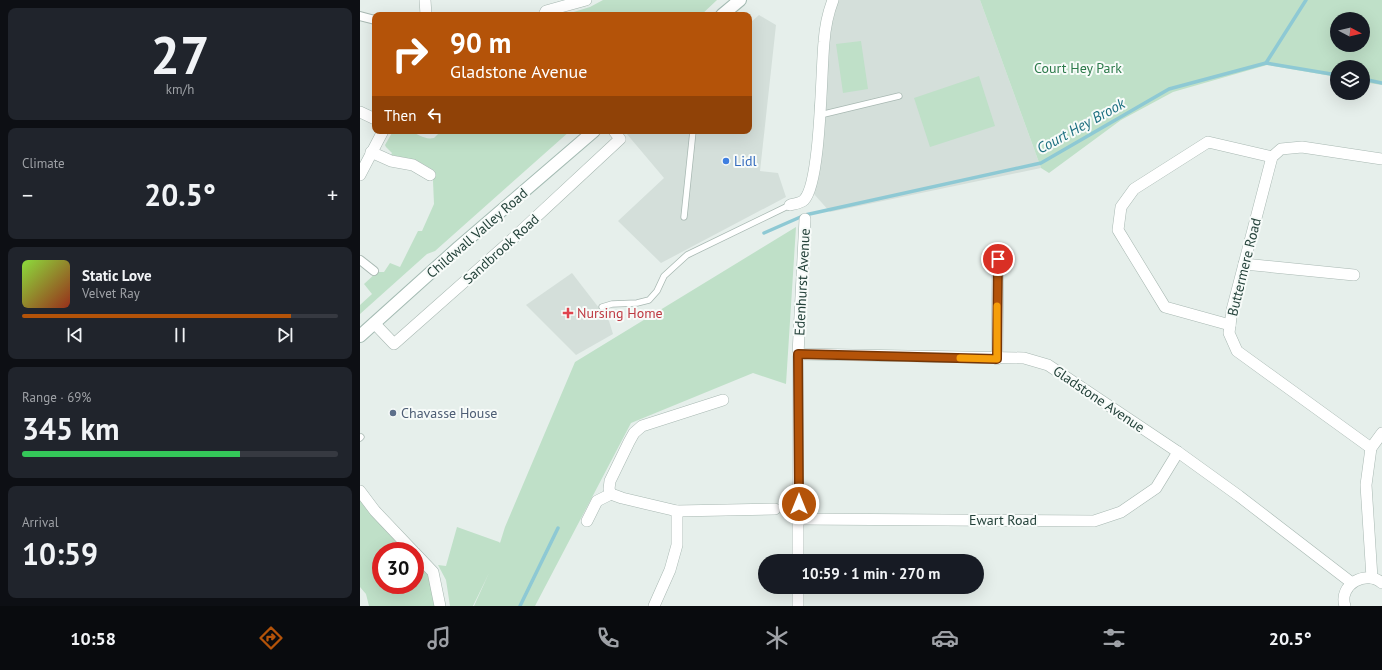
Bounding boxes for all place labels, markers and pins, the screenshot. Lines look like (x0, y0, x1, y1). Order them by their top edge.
place label: Lidl (734, 152, 757, 170)
marker: Lidl (721, 156, 731, 166)
pin (981, 242, 1015, 276)
place label: Nursing Home (577, 304, 663, 322)
marker: Nursing Home (562, 307, 574, 319)
place label: Chavasse House (401, 404, 497, 422)
marker: Chavasse House (388, 408, 398, 418)

